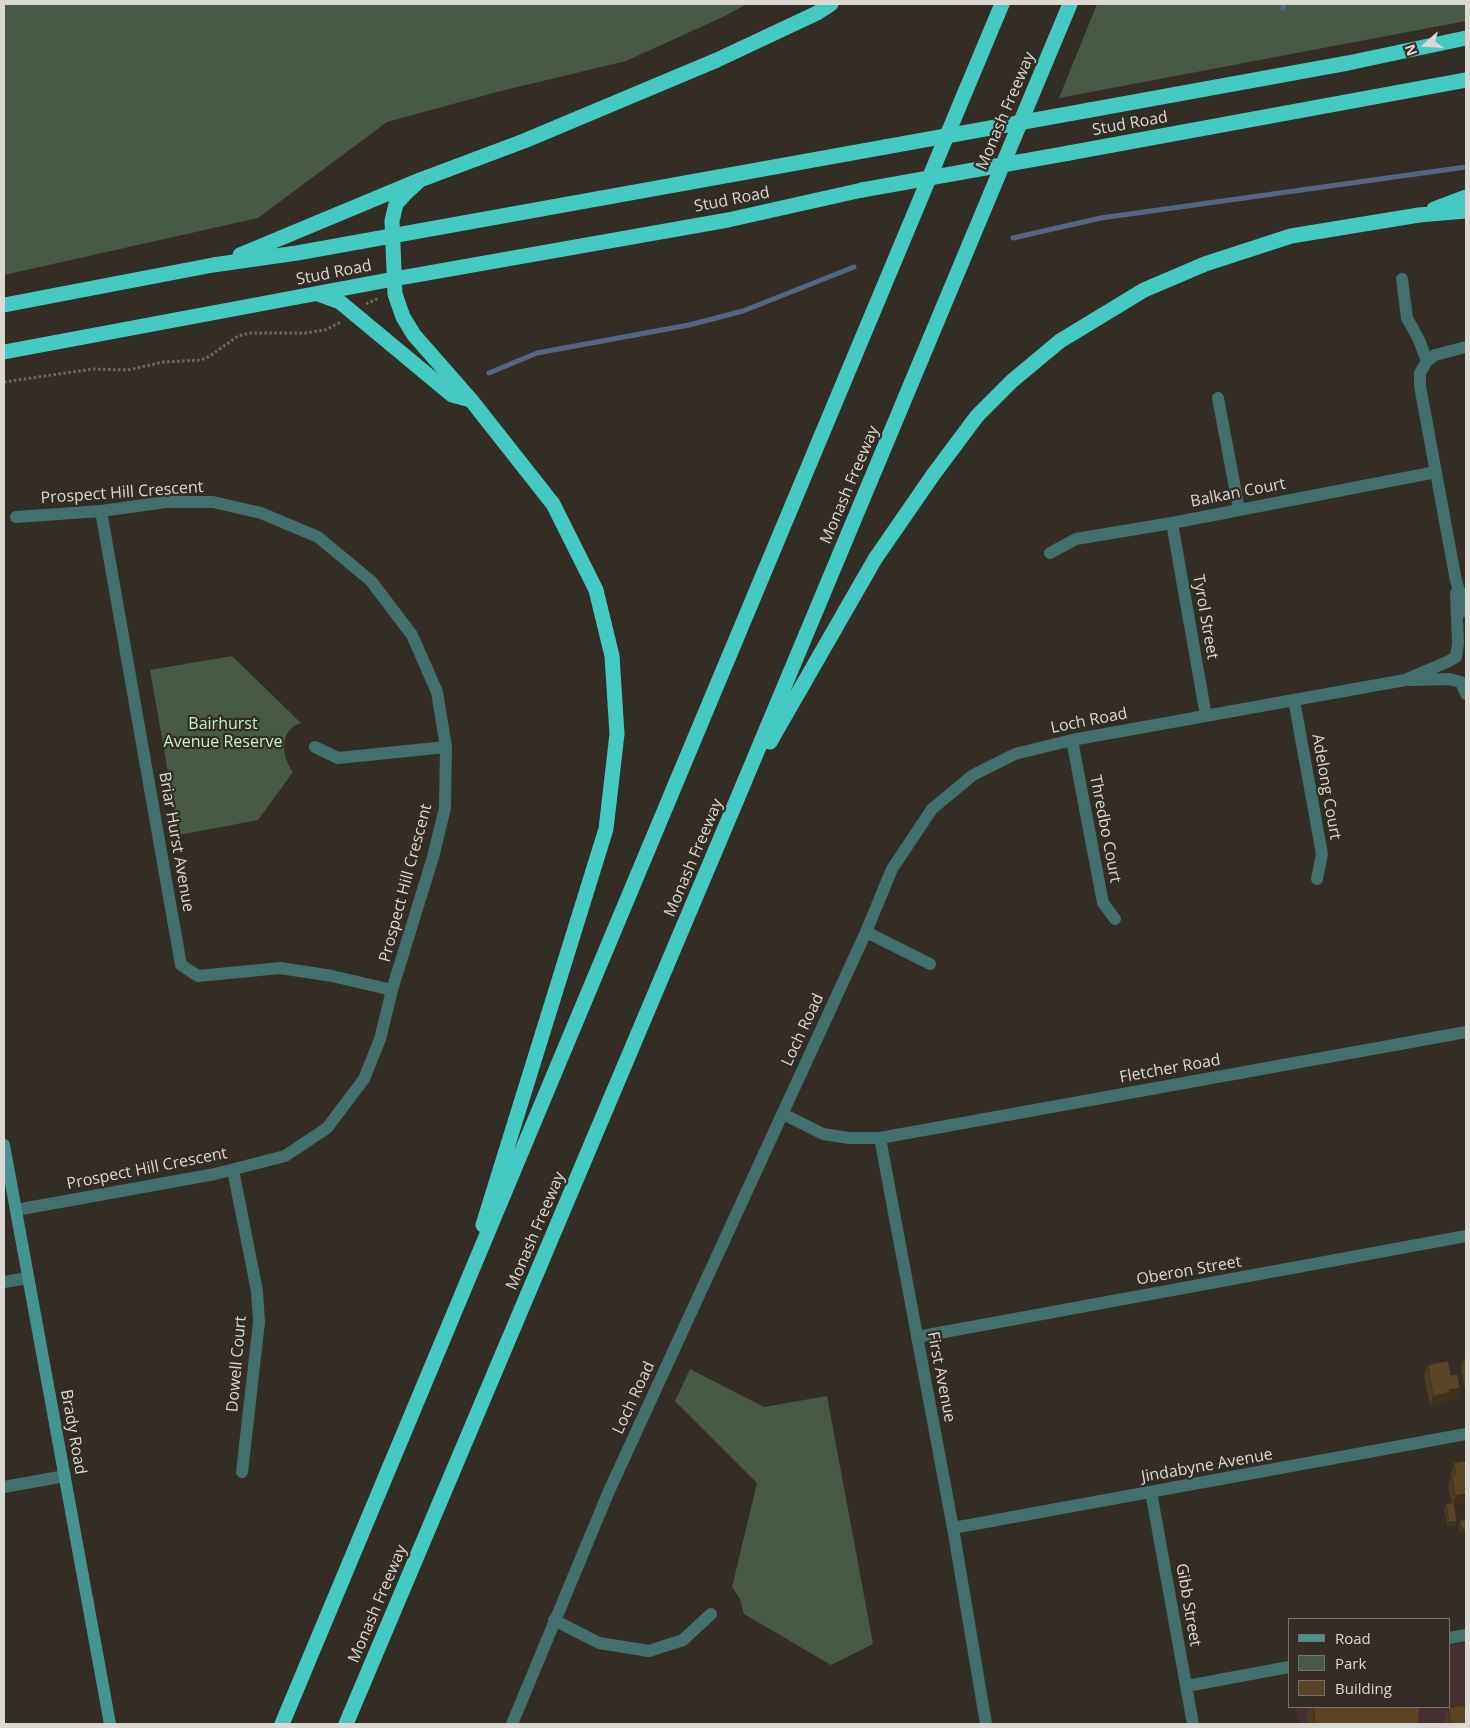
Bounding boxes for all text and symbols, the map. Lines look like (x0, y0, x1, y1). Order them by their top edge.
north arrow (1400, 20, 1450, 70)
text: N (1400, 42, 1421, 59)
street label: Monash Freeway (972, 49, 1040, 173)
street label: Stud Road (1091, 108, 1169, 140)
street label: Stud Road (693, 183, 771, 217)
street label: Stud Road (295, 256, 373, 290)
street label: Monash Freeway (816, 423, 884, 547)
street label: Balkan Court (1189, 474, 1287, 512)
street label: Prospect Hill Crescent (40, 478, 204, 508)
street label: Tyrol Street (1188, 573, 1222, 661)
street label: Loch Road (1049, 704, 1129, 738)
park label: Bairhurst Avenue Reserve (164, 714, 282, 752)
street label: Adelong Court (1307, 733, 1345, 841)
street label: Briar Hurst Avenue (154, 770, 198, 914)
street label: Thredbo Court (1085, 774, 1125, 884)
street label: Monash Freeway (660, 796, 728, 920)
street label: Prospect Hill Crescent (376, 802, 436, 964)
street label: Loch Road (778, 991, 828, 1069)
street label: Fletcher Road (1118, 1051, 1222, 1087)
street label: Prospect Hill Crescent (65, 1144, 229, 1194)
street label: Monash Freeway (502, 1169, 570, 1293)
street label: Oberon Street (1135, 1252, 1243, 1290)
street label: Dowell Court (223, 1315, 251, 1413)
street label: First Avenue (923, 1330, 959, 1424)
street label: Loch Road (609, 1359, 659, 1437)
street label: Brady Road (56, 1388, 90, 1476)
street label: Jindabyne Avenue (1140, 1445, 1274, 1487)
street label: Monash Freeway (344, 1542, 412, 1666)
street label: Gibb Street (1171, 1562, 1205, 1648)
legend (1288, 1618, 1450, 1708)
text: Road (1335, 1628, 1371, 1648)
text: Park (1335, 1653, 1366, 1673)
text: Building (1335, 1678, 1392, 1698)

